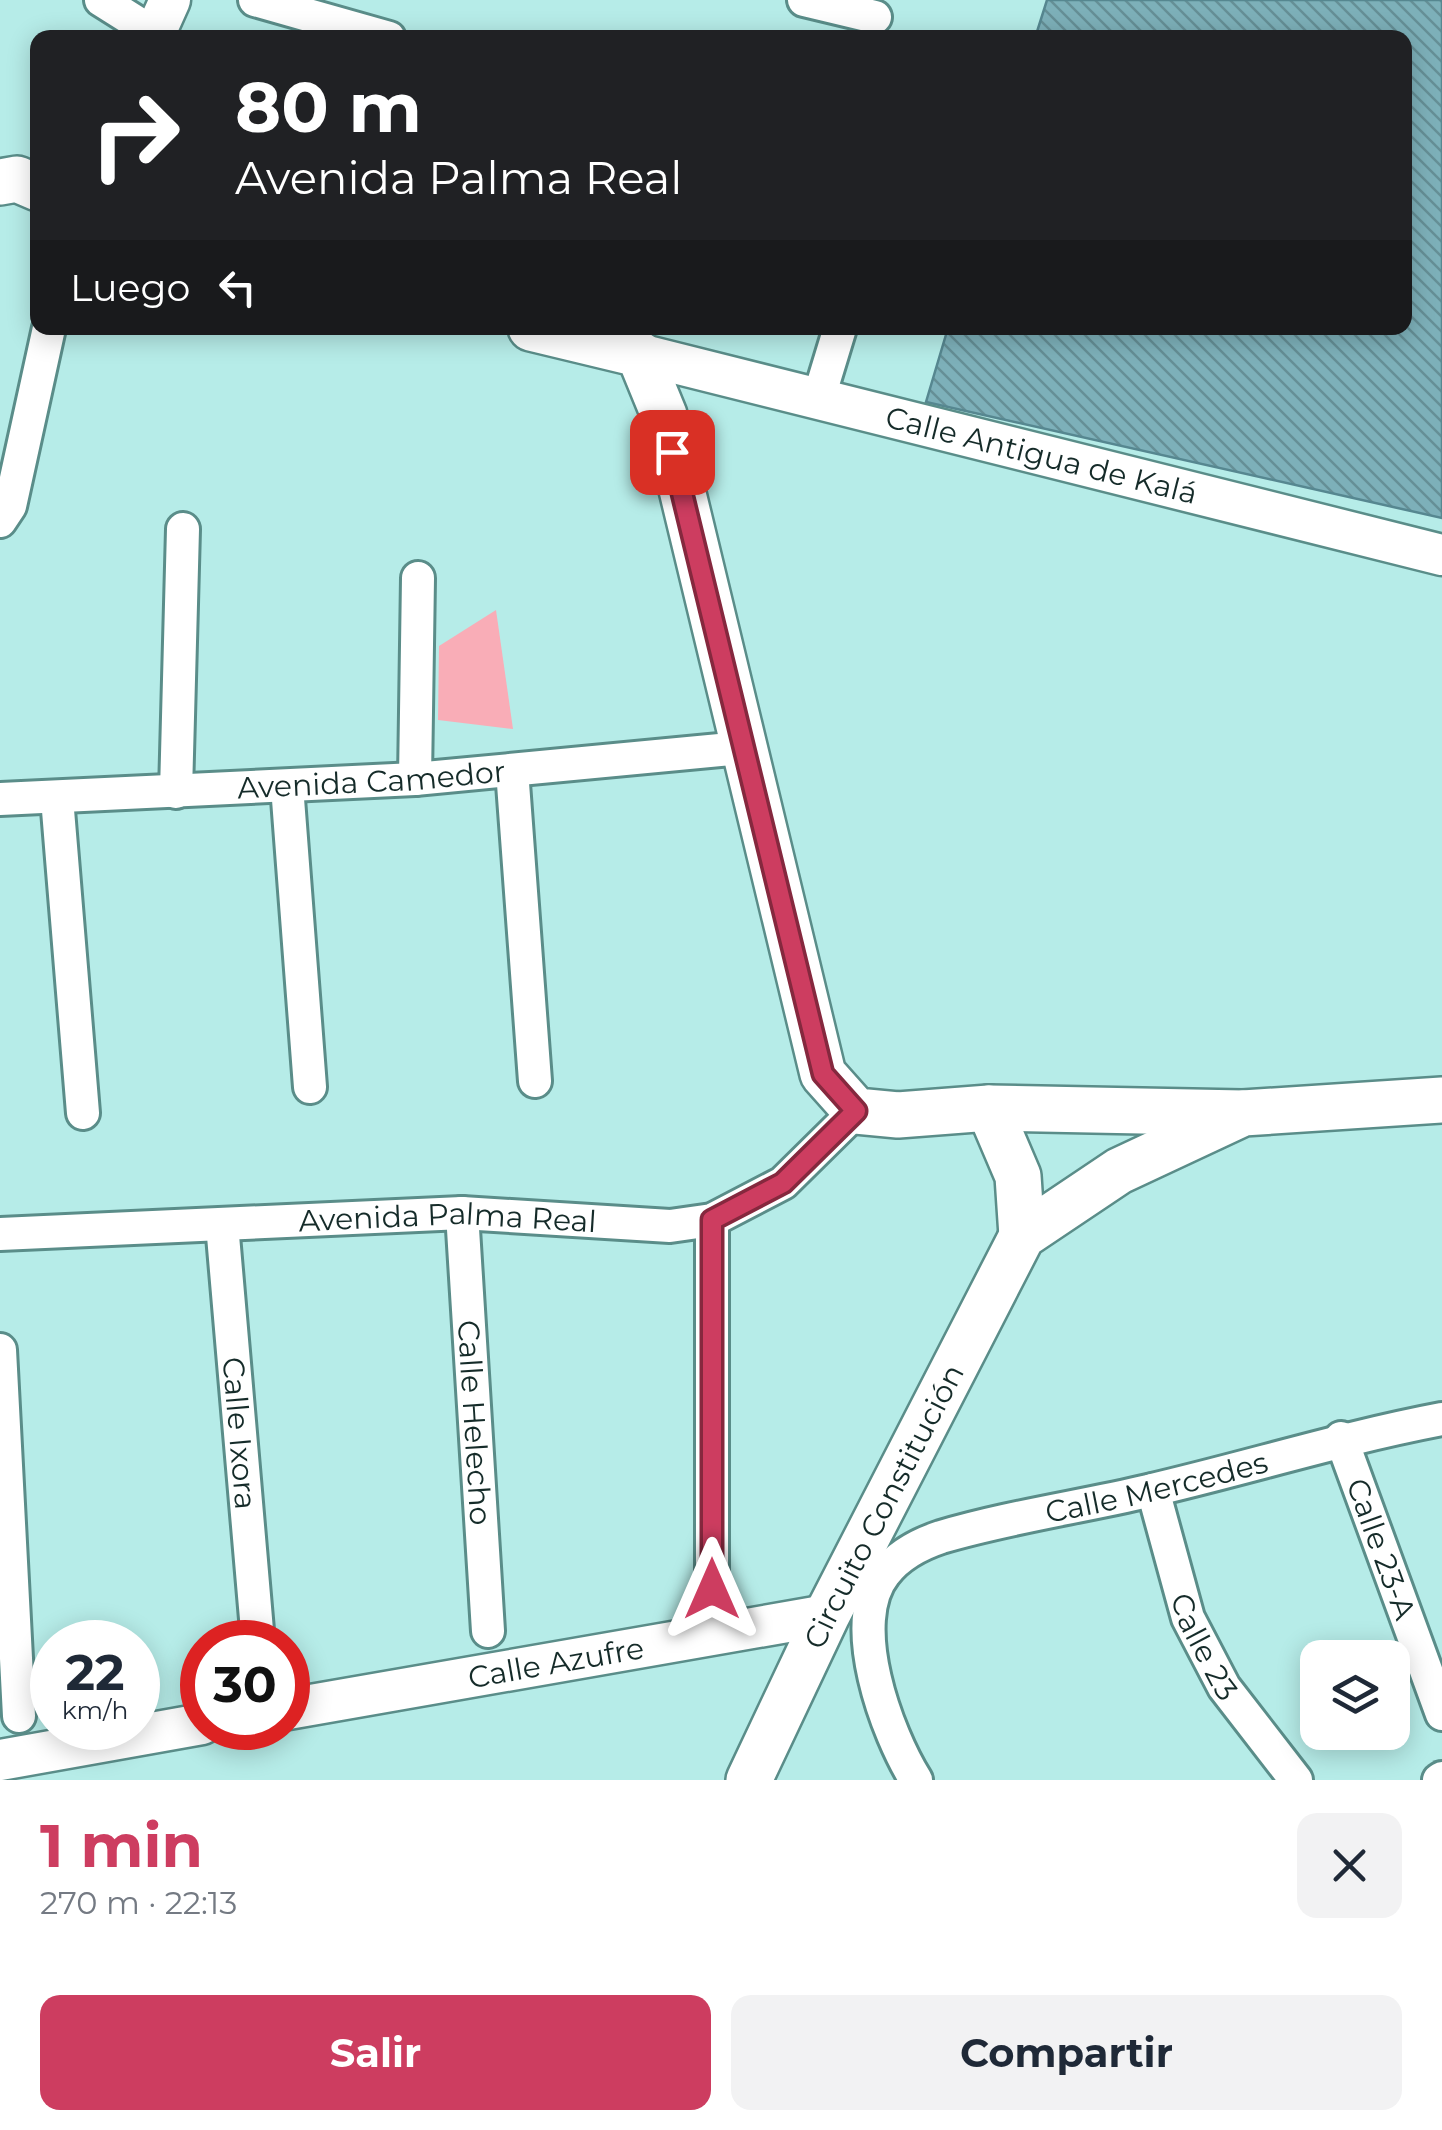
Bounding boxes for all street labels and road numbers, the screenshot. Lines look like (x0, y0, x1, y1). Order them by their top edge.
street label: Calle Antigua de Kalá (882, 398, 1201, 512)
street label: Avenida Camedor (236, 752, 507, 806)
street label: Avenida Palma Real (298, 1194, 598, 1240)
street label: Calle Helecho (450, 1319, 500, 1526)
street label: Calle Ixora (215, 1356, 265, 1511)
street label: Circuito Constitución (795, 1358, 971, 1654)
street label: Calle Mercedes (1042, 1443, 1272, 1530)
street label: Calle 23-A (1339, 1473, 1424, 1625)
street label: Calle 23 (1164, 1589, 1246, 1708)
street label: Calle Azufre (465, 1629, 647, 1696)

